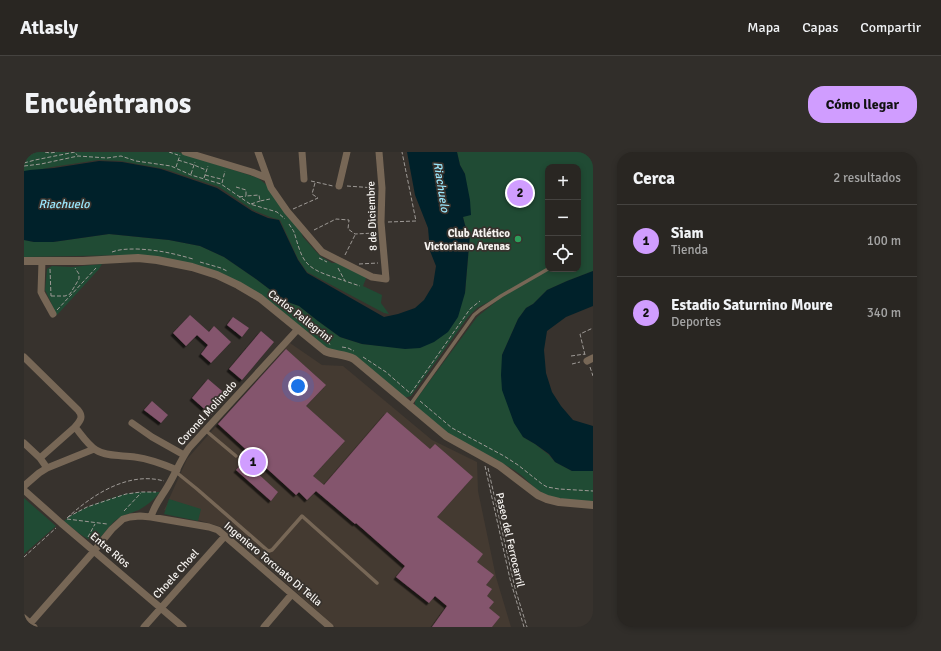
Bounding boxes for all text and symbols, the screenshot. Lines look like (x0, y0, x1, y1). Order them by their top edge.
text: Atlasly (20, 16, 78, 40)
text: Mapa (747, 19, 780, 36)
text: Capas (802, 19, 838, 36)
text: Compartir (860, 19, 921, 36)
button: Cómo llegar (808, 86, 917, 123)
text: Encuéntranos (24, 87, 191, 121)
water label: Riachuelo (430, 161, 453, 214)
map controls (545, 164, 581, 272)
button: + (545, 164, 581, 200)
text: Cerca (633, 168, 675, 189)
text: 2 resultados (833, 170, 901, 186)
pin: 2 (507, 178, 533, 208)
street label: 8 de Diciembre (364, 181, 380, 251)
water label: Riachuelo (39, 197, 90, 212)
button: − (545, 200, 581, 236)
text: Siam (671, 224, 704, 242)
place label: Club Atlético Victoriano Arenas (424, 227, 510, 253)
text: 1 (642, 233, 650, 249)
text: 100 m (867, 233, 901, 249)
marker: Club Atlético Victoriano Arenas (513, 234, 523, 244)
button: locate (545, 236, 581, 272)
text: Tienda (671, 242, 708, 258)
street label: Carlos Pellegrini (265, 287, 335, 345)
text: Estadio Saturnino Moure (671, 296, 833, 314)
text: 2 (642, 305, 650, 321)
text: 340 m (867, 305, 901, 321)
text: Deportes (671, 314, 721, 330)
your location (288, 376, 308, 396)
street label: Coronel Molinedo (174, 378, 240, 448)
pin: 1 (240, 447, 266, 477)
street label: Paseo del Ferrocarril (493, 491, 527, 589)
street label: Ingeniero Torcuato Di Tella (221, 519, 325, 609)
street label: Entre Ríos (87, 530, 133, 571)
street label: Choele Choel (150, 547, 202, 601)

